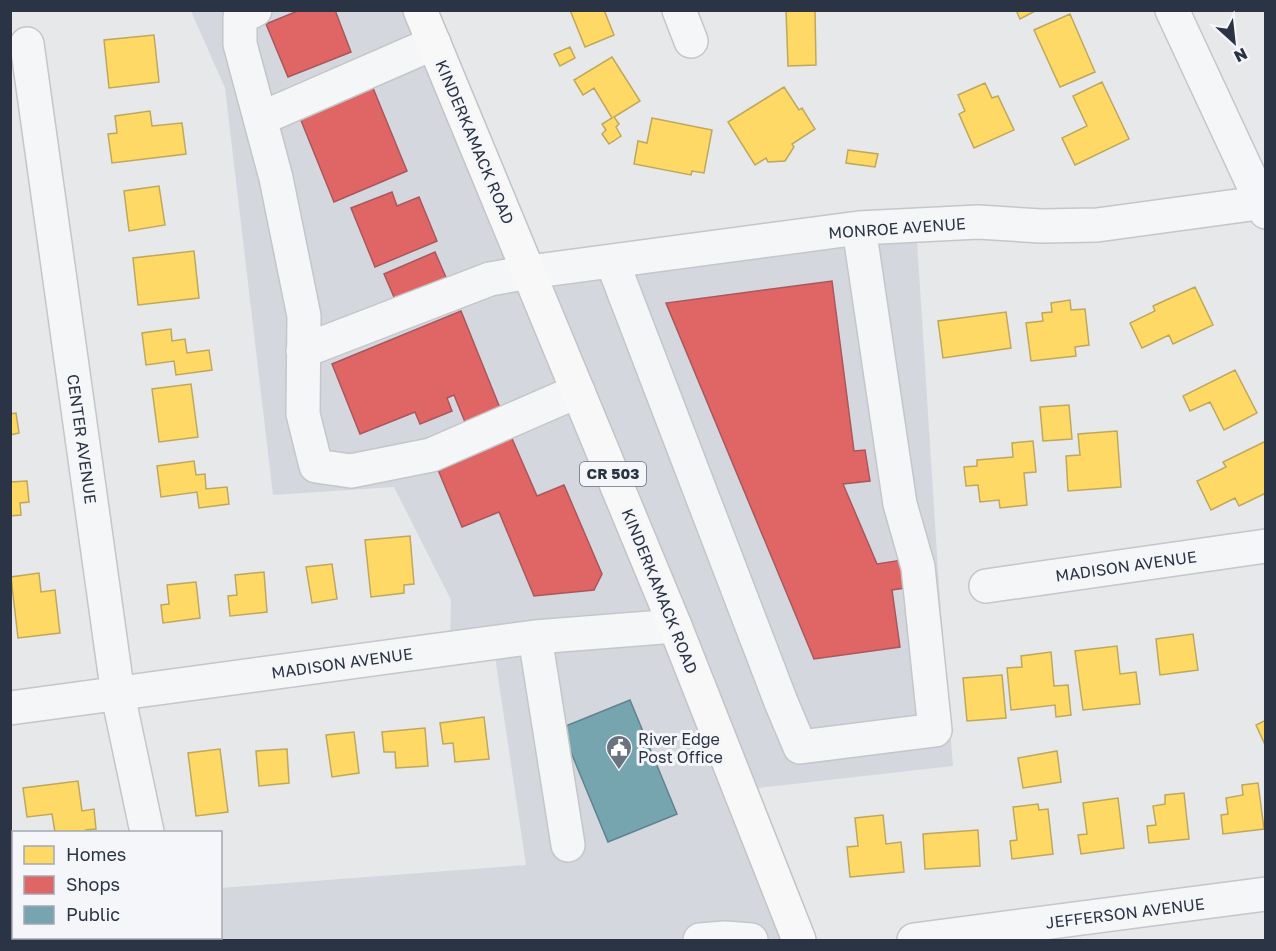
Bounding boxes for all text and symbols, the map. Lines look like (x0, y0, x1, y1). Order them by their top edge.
north arrow (1204, 12, 1264, 72)
text: N (1231, 44, 1251, 67)
street label: KINDERKAMACK ROAD (431, 57, 519, 227)
street label: MONROE AVENUE (828, 213, 966, 243)
street label: CENTER AVENUE (63, 373, 101, 505)
road number: CR 503 (580, 462, 646, 486)
street label: KINDERKAMACK ROAD (618, 505, 702, 677)
street label: MADISON AVENUE (1054, 546, 1198, 586)
street label: MADISON AVENUE (270, 643, 414, 683)
place label: River Edge Post Office (638, 729, 723, 767)
public building icon: River Edge Post Office (604, 733, 634, 771)
legend (12, 831, 222, 939)
text: Homes (66, 843, 126, 865)
text: Shops (66, 873, 120, 895)
street label: JEFFERSON AVENUE (1044, 893, 1206, 933)
text: Public (66, 903, 120, 925)

